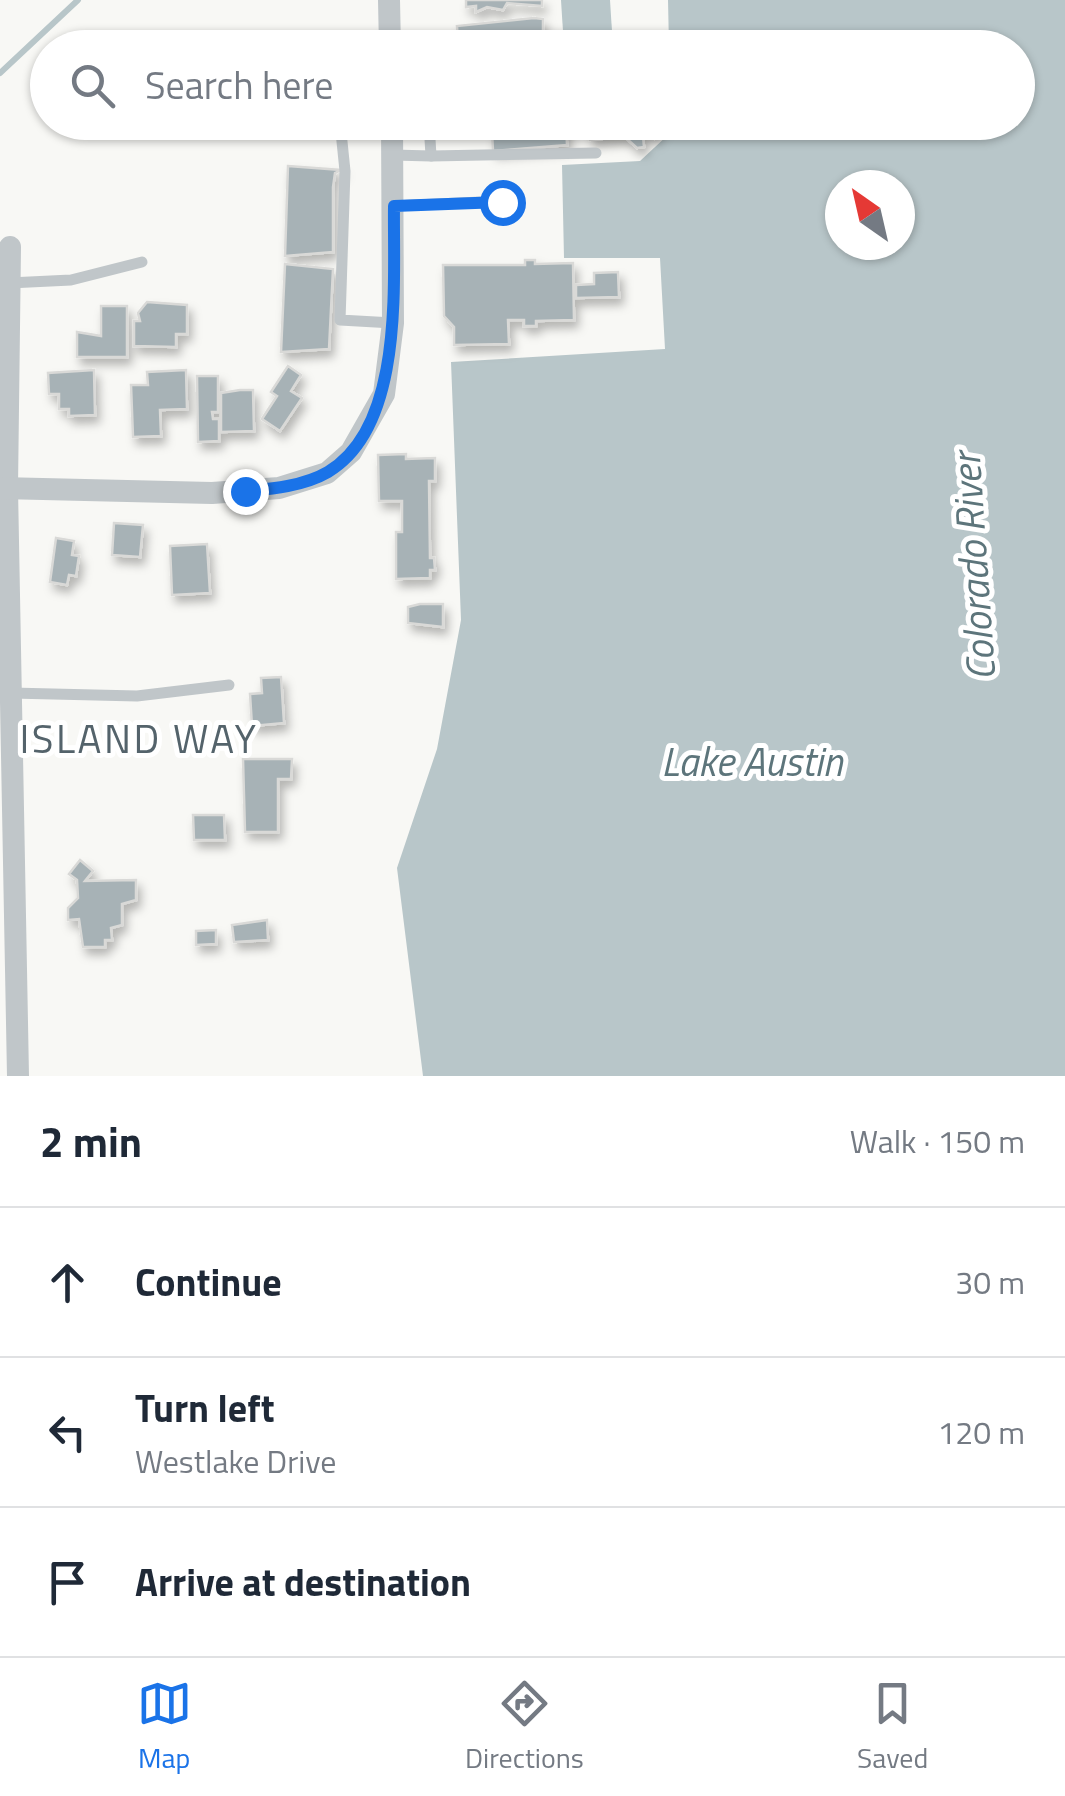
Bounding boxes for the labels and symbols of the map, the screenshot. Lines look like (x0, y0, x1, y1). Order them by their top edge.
north arrow (825, 170, 915, 260)
route start (480, 180, 526, 226)
water label: Colorado River (934, 447, 1011, 683)
route end (223, 469, 269, 515)
district label: ISLAND WAY (19, 708, 259, 769)
water label: Lake Austin (661, 731, 844, 792)

